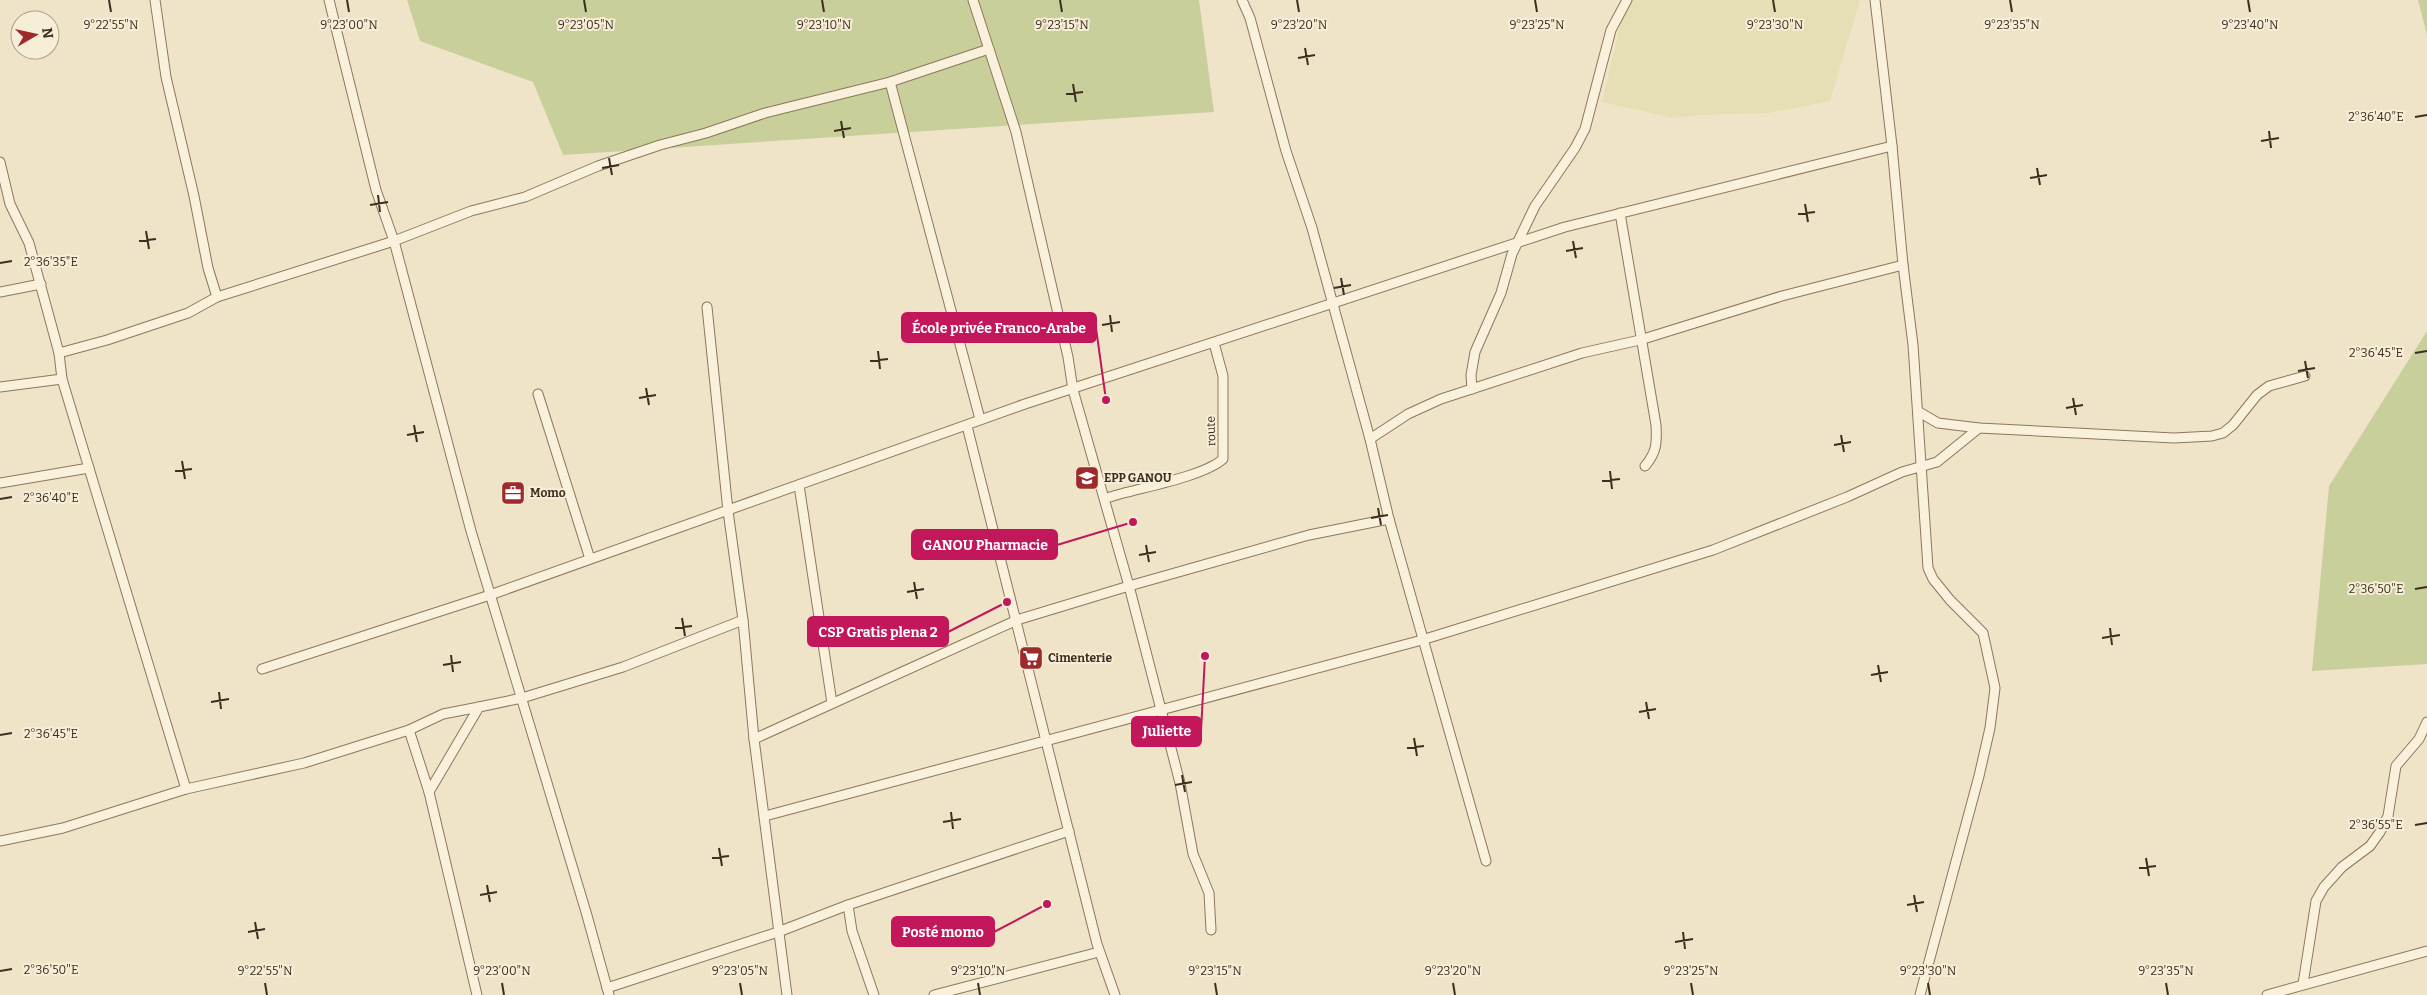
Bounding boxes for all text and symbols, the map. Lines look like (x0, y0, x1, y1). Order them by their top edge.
north arrow (10, 10, 60, 60)
text: 9°22'55"N (84, 18, 139, 32)
text: 9°23'00"N (320, 18, 378, 32)
text: 9°23'05"N (558, 18, 615, 32)
text: 9°23'10"N (797, 18, 852, 32)
text: 9°23'15"N (1035, 18, 1089, 32)
text: 9°23'20"N (1271, 18, 1328, 32)
text: 9°23'25"N (1509, 18, 1565, 32)
text: 9°23'30"N (1747, 18, 1804, 32)
text: 9°23'35"N (1984, 18, 2040, 32)
text: 9°23'40"N (2222, 18, 2279, 32)
text: N (38, 26, 57, 40)
text: 2°36'40"E (2348, 110, 2404, 124)
text: 2°36'35"E (24, 255, 78, 269)
callout: École privée Franco-Arabe (902, 313, 1096, 342)
text: École privée Franco-Arabe (912, 319, 1086, 337)
text: 2°36'45"E (2349, 346, 2403, 360)
street label: route (1204, 416, 1218, 446)
school or university icon: EPP GANOU (1074, 465, 1100, 491)
place label: EPP GANOU (1104, 471, 1172, 485)
office icon: Momo (500, 480, 526, 506)
place label: Momo (530, 486, 566, 500)
text: 2°36'40"E (23, 491, 79, 505)
callout: GANOU Pharmacie (912, 530, 1057, 559)
text: GANOU Pharmacie (922, 537, 1048, 554)
text: 2°36'50"E (2349, 582, 2403, 596)
callout: CSP Gratis plena 2 (808, 617, 948, 646)
text: CSP Gratis plena 2 (818, 624, 938, 641)
supermarket icon: Cimenterie (1018, 645, 1044, 671)
place label: Cimenterie (1048, 651, 1112, 665)
callout: Juliette (1132, 717, 1201, 746)
text: Juliette (1142, 723, 1192, 740)
text: 2°36'45"E (24, 727, 78, 741)
text: 2°36'55"E (2349, 818, 2403, 832)
callout: Posté momo (892, 917, 994, 946)
text: Posté momo (902, 924, 984, 941)
text: 2°36'50"E (24, 963, 78, 977)
text: 9°22'55"N (238, 964, 293, 978)
text: 9°23'00"N (473, 964, 531, 978)
text: 9°23'05"N (712, 964, 769, 978)
text: 9°23'10"N (951, 964, 1006, 978)
text: 9°23'15"N (1188, 964, 1242, 978)
text: 9°23'20"N (1425, 964, 1482, 978)
text: 9°23'25"N (1663, 964, 1719, 978)
text: 9°23'30"N (1900, 964, 1957, 978)
text: 9°23'35"N (2138, 964, 2194, 978)

